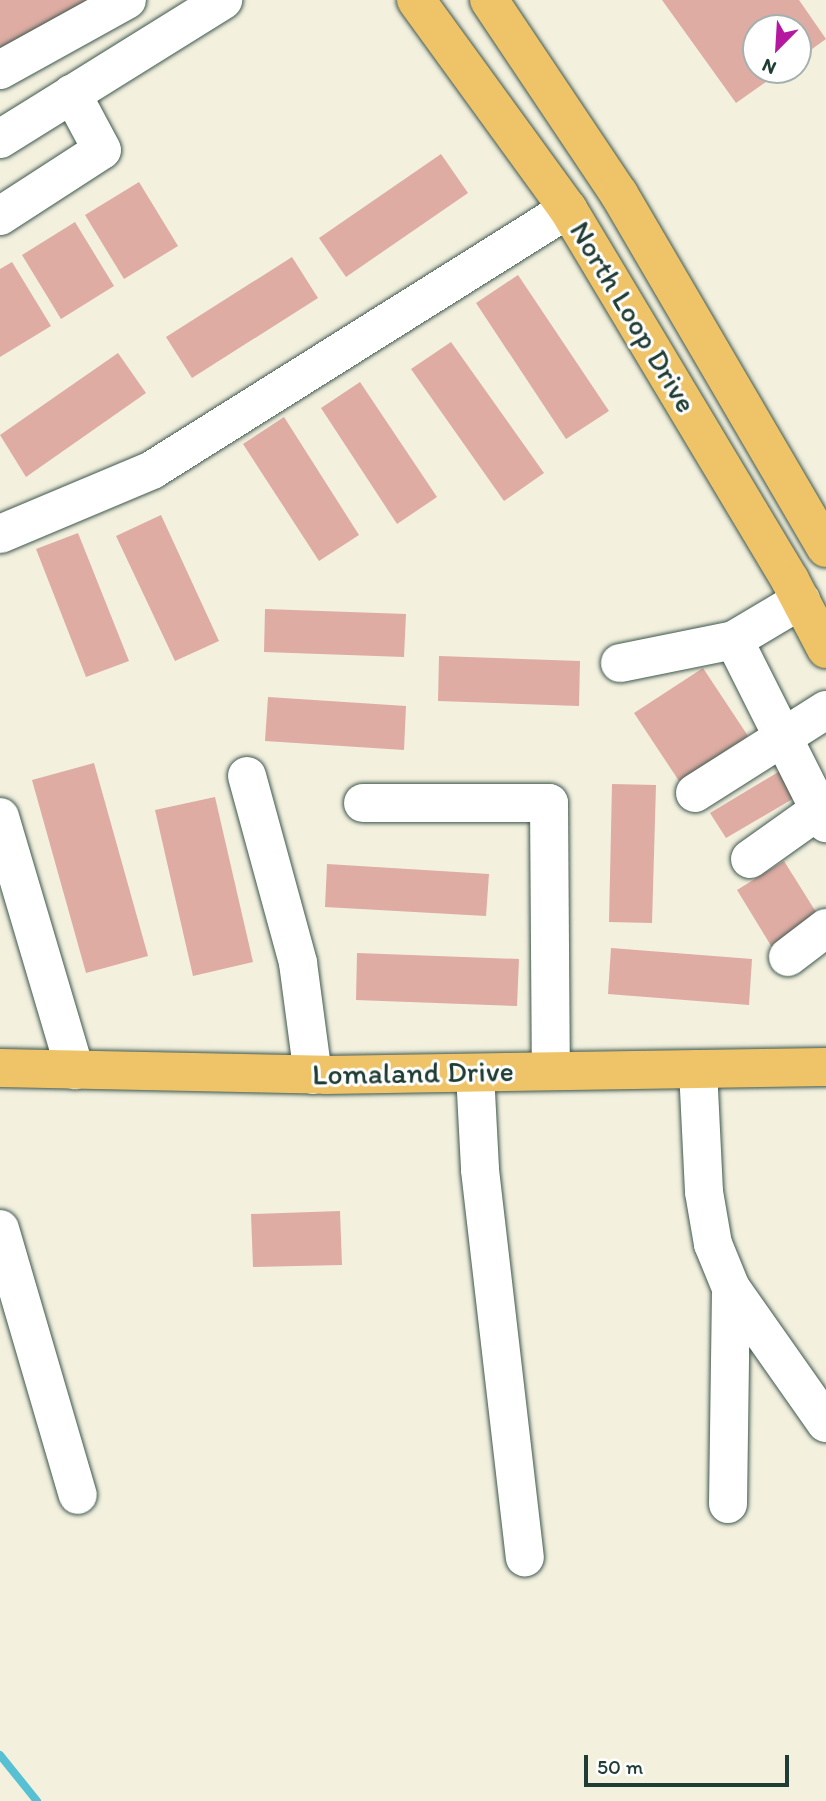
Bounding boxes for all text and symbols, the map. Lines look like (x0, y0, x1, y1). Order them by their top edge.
north arrow (742, 14, 812, 84)
text: N (759, 54, 780, 80)
street label: North Loop Drive (562, 215, 704, 419)
street label: Lomaland Drive (311, 1053, 515, 1093)
scale bar (588, 1742, 793, 1786)
text: 50 m (597, 1754, 643, 1779)

